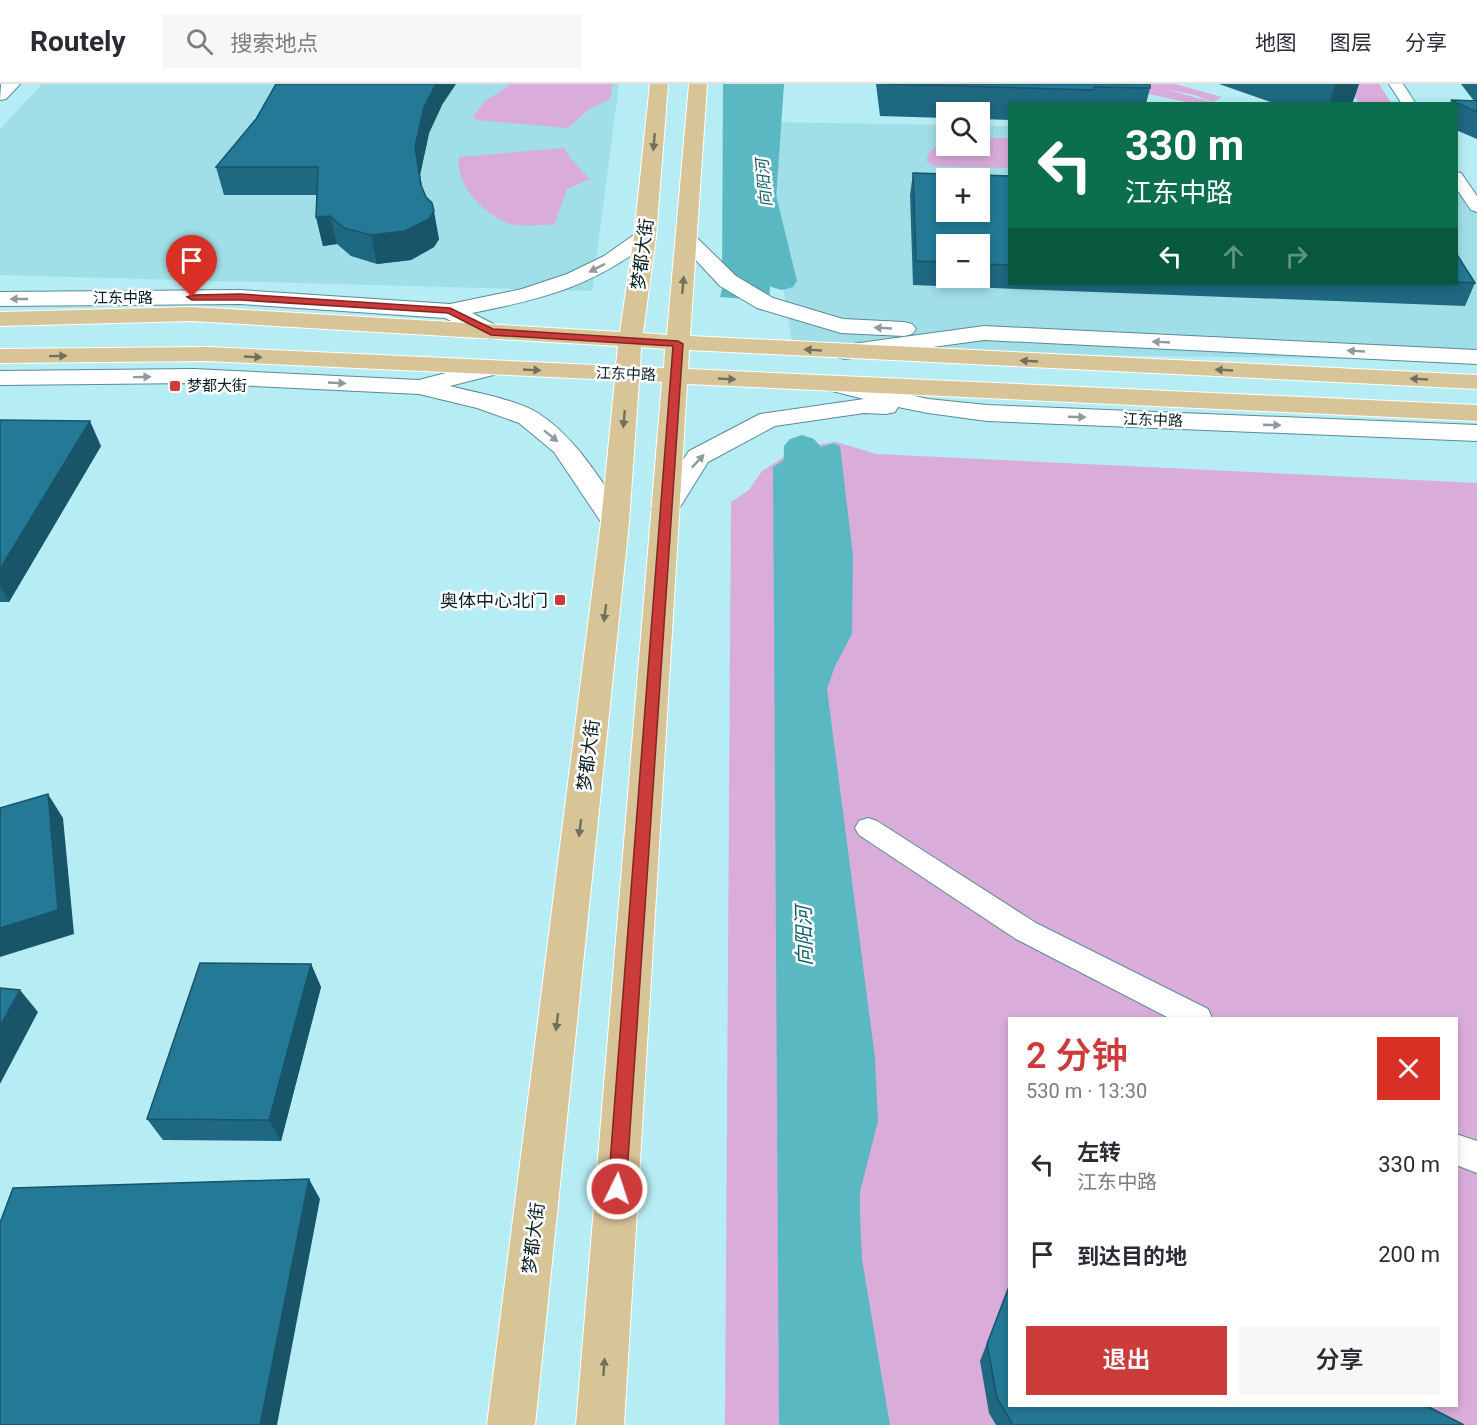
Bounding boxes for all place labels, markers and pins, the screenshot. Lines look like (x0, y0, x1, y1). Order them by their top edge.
pin (166, 235, 217, 297)
place label: 梦都大街 (187, 377, 247, 395)
marker: 梦都大街 (168, 379, 182, 393)
place label: 奥体中心北门 (440, 590, 548, 611)
marker: 奥体中心北门 (553, 593, 567, 607)

